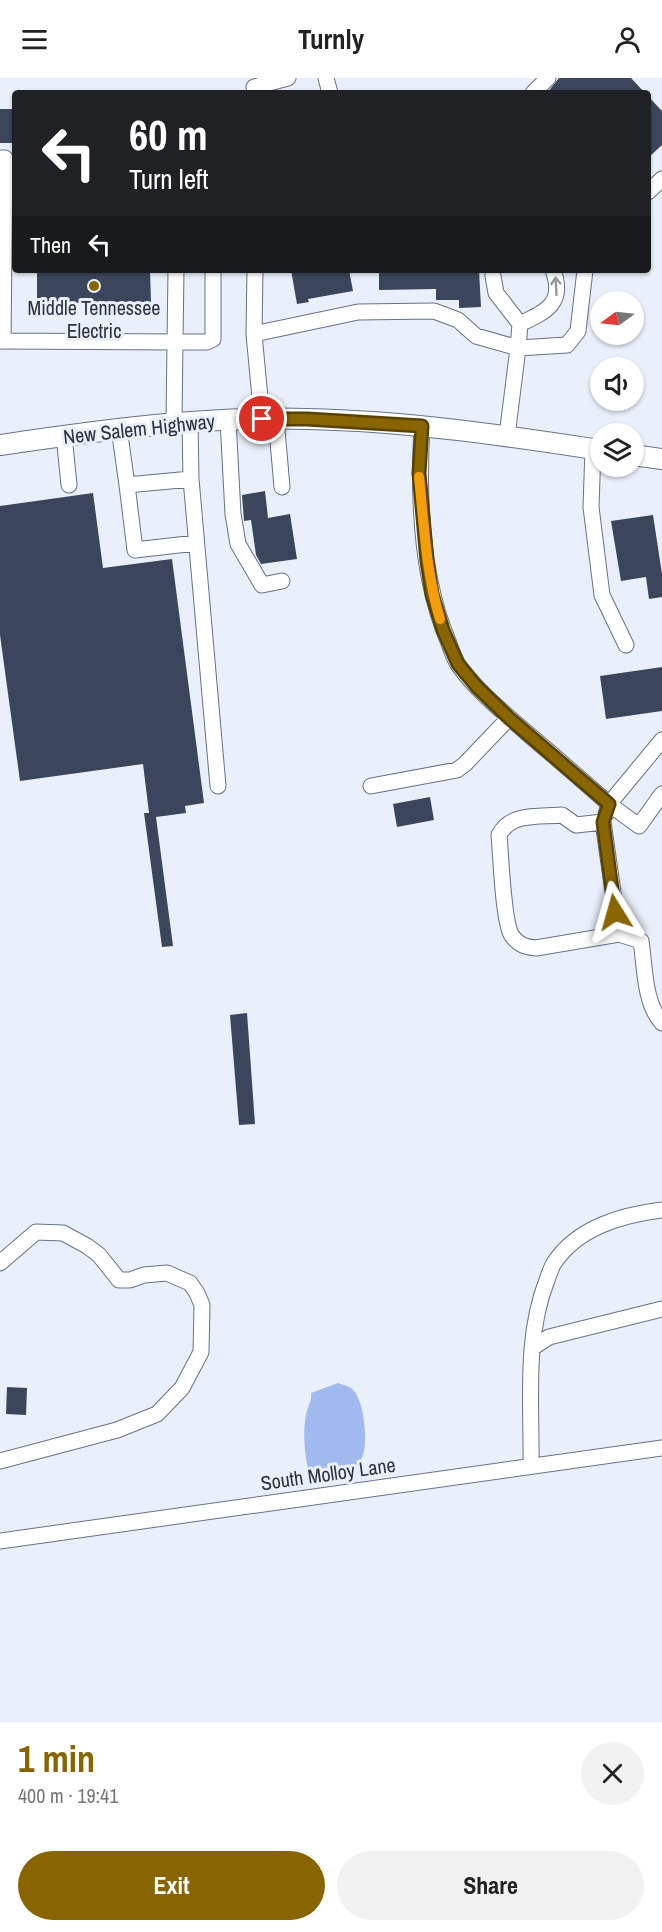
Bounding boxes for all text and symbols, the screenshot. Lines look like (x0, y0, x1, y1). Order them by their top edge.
text: Turnly (298, 21, 364, 57)
icon: menu (18, 23, 51, 56)
icon: person (611, 23, 644, 56)
text: 60 m (129, 107, 208, 163)
icon: left (30, 114, 108, 192)
text: Turn left (129, 161, 208, 197)
icon: left (83, 228, 116, 261)
text: Then (30, 230, 71, 260)
one-way arrow (550, 276, 561, 296)
marker: Middle Tennessee Electric (87, 279, 101, 293)
north arrow (590, 291, 644, 345)
map controls (590, 291, 644, 477)
place label: Middle Tennessee Electric (28, 294, 160, 344)
button: sound (590, 357, 644, 411)
pin (236, 393, 287, 444)
icon: arrive (245, 402, 278, 435)
street label: New Salem Highway (62, 407, 217, 450)
button: layers (590, 423, 644, 477)
position arrow (583, 880, 647, 944)
street label: South Molloy Lane (259, 1451, 397, 1496)
text: 1 min (18, 1735, 95, 1783)
button: close (581, 1742, 644, 1805)
text: 400 m · 19:41 (18, 1782, 118, 1809)
button: Exit (18, 1851, 325, 1920)
button: Share (337, 1851, 644, 1920)

